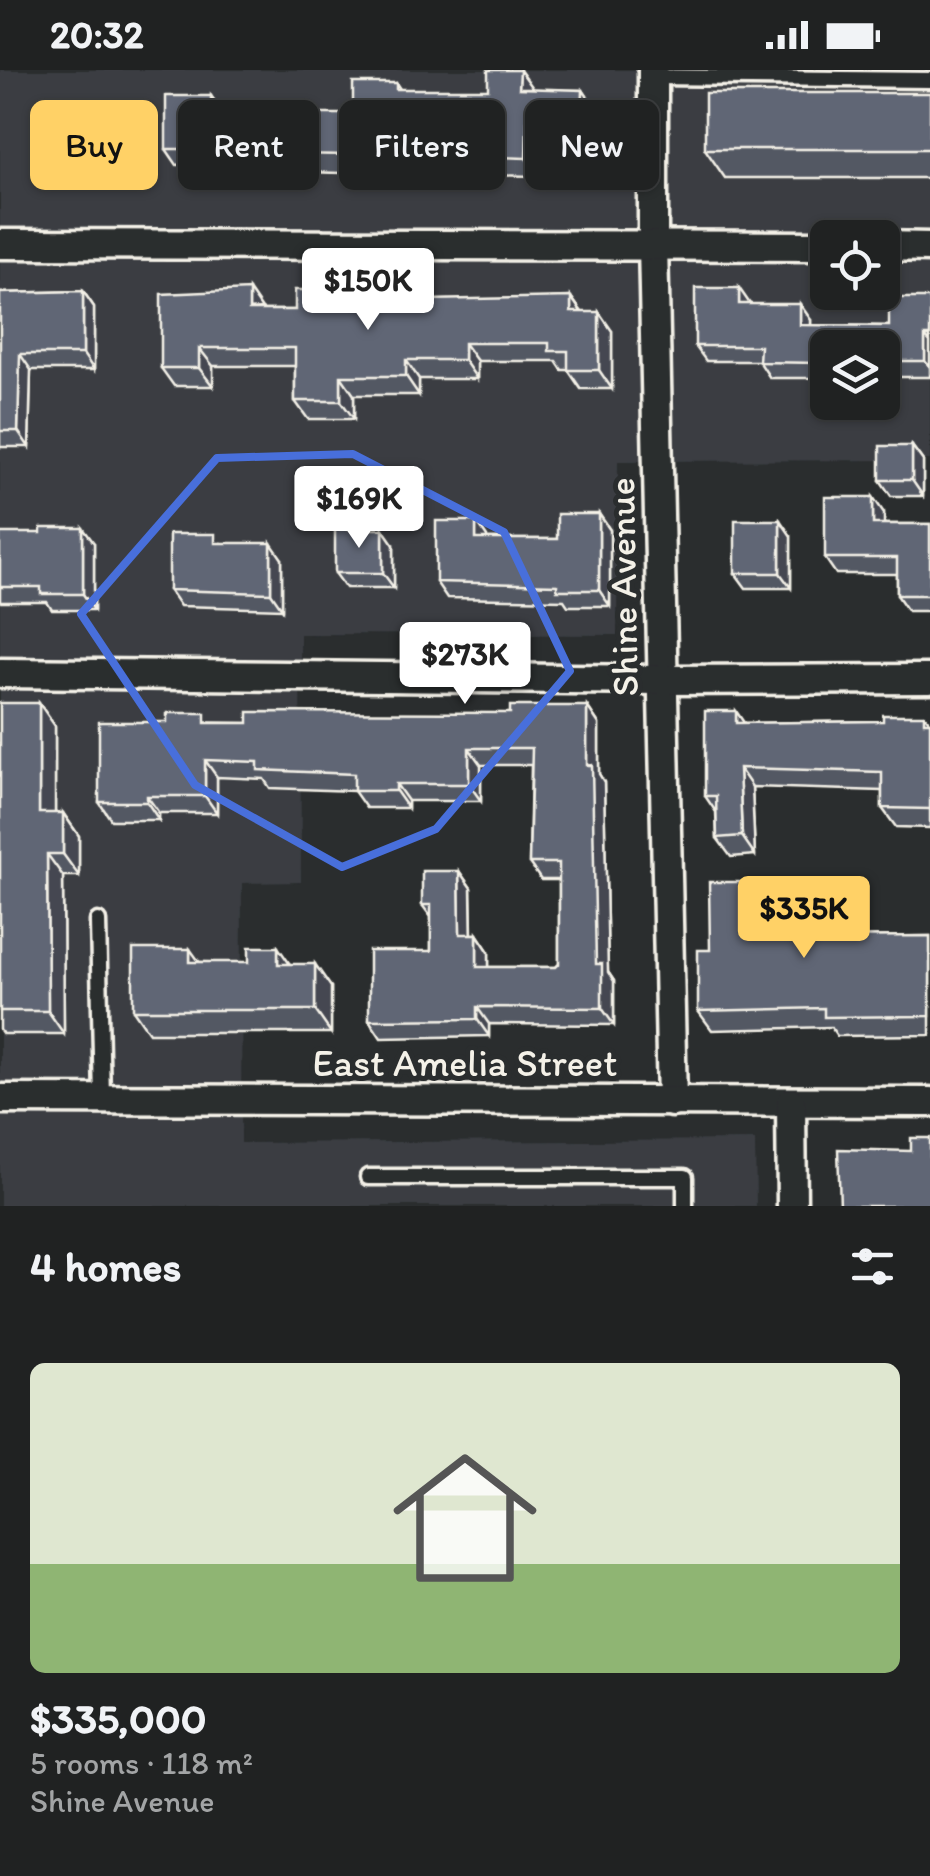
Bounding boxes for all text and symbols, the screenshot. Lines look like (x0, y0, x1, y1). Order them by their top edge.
text: 20:32 (50, 12, 143, 58)
chip: Buy (30, 100, 158, 190)
chip: Rent (178, 100, 319, 190)
chip: Filters (339, 100, 505, 190)
chip: New (525, 100, 659, 190)
map controls (810, 220, 900, 420)
button: locate (810, 220, 900, 310)
pin: $150K (298, 248, 438, 333)
text: $150K (324, 261, 412, 299)
button: layers (810, 330, 900, 420)
pin: $169K (289, 466, 429, 551)
street label: Shine Avenue (598, 477, 648, 697)
text: $169K (316, 479, 402, 517)
pin: $273K (395, 622, 535, 707)
text: $273K (422, 635, 508, 673)
pin: $335K (734, 876, 874, 961)
text: $335K (760, 889, 848, 927)
street label: East Amelia Street (313, 1040, 617, 1086)
icon: filters (845, 1239, 900, 1294)
text: 4 homes (30, 1241, 181, 1292)
icon: home (375, 1428, 555, 1608)
text: $335,000 (30, 1693, 207, 1744)
text: 5 rooms · 118 m² (30, 1744, 253, 1782)
text: Shine Avenue (30, 1782, 215, 1820)

